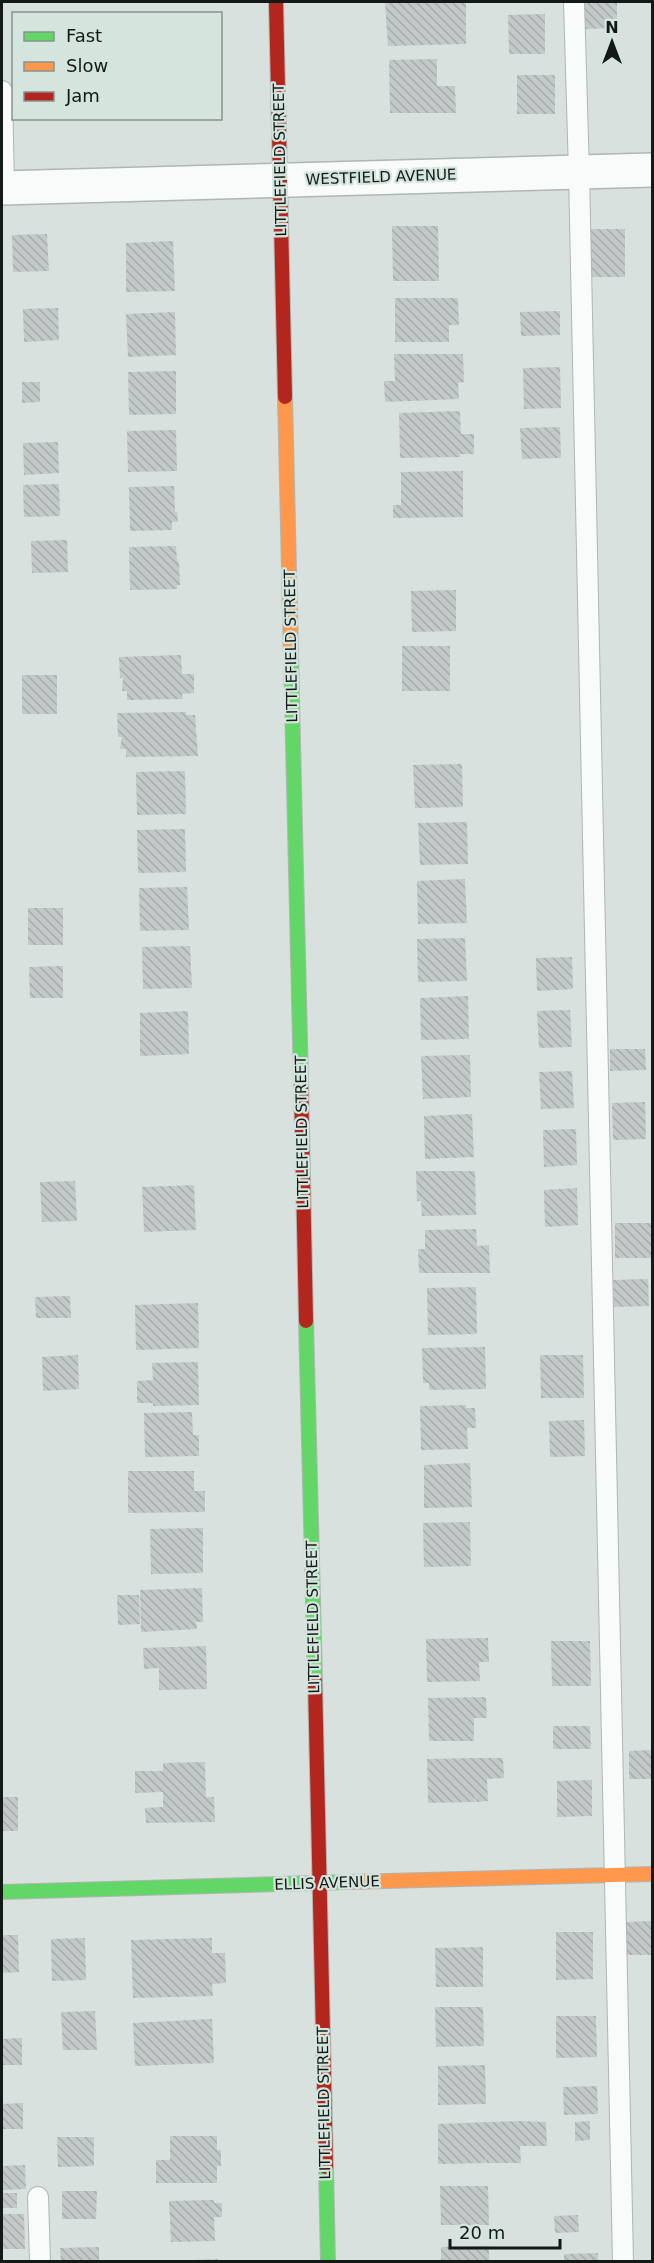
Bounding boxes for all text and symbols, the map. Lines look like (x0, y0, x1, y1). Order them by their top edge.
legend (12, 12, 222, 120)
north arrow (582, 12, 642, 72)
text: N (605, 18, 619, 37)
text: Fast (66, 25, 102, 46)
text: Slow (66, 55, 108, 76)
street label: LITTLEFIELD STREET (270, 82, 290, 237)
text: Jam (65, 85, 100, 106)
street label: WESTFIELD AVENUE (305, 165, 457, 189)
street label: LITTLEFIELD STREET (281, 568, 301, 723)
street label: LITTLEFIELD STREET (292, 1054, 312, 1209)
street label: LITTLEFIELD STREET (303, 1539, 323, 1694)
street label: ELLIS AVENUE (274, 1872, 380, 1894)
street label: LITTLEFIELD STREET (314, 2025, 334, 2180)
scale bar (450, 2212, 560, 2250)
text: 20 m (459, 2222, 505, 2243)

